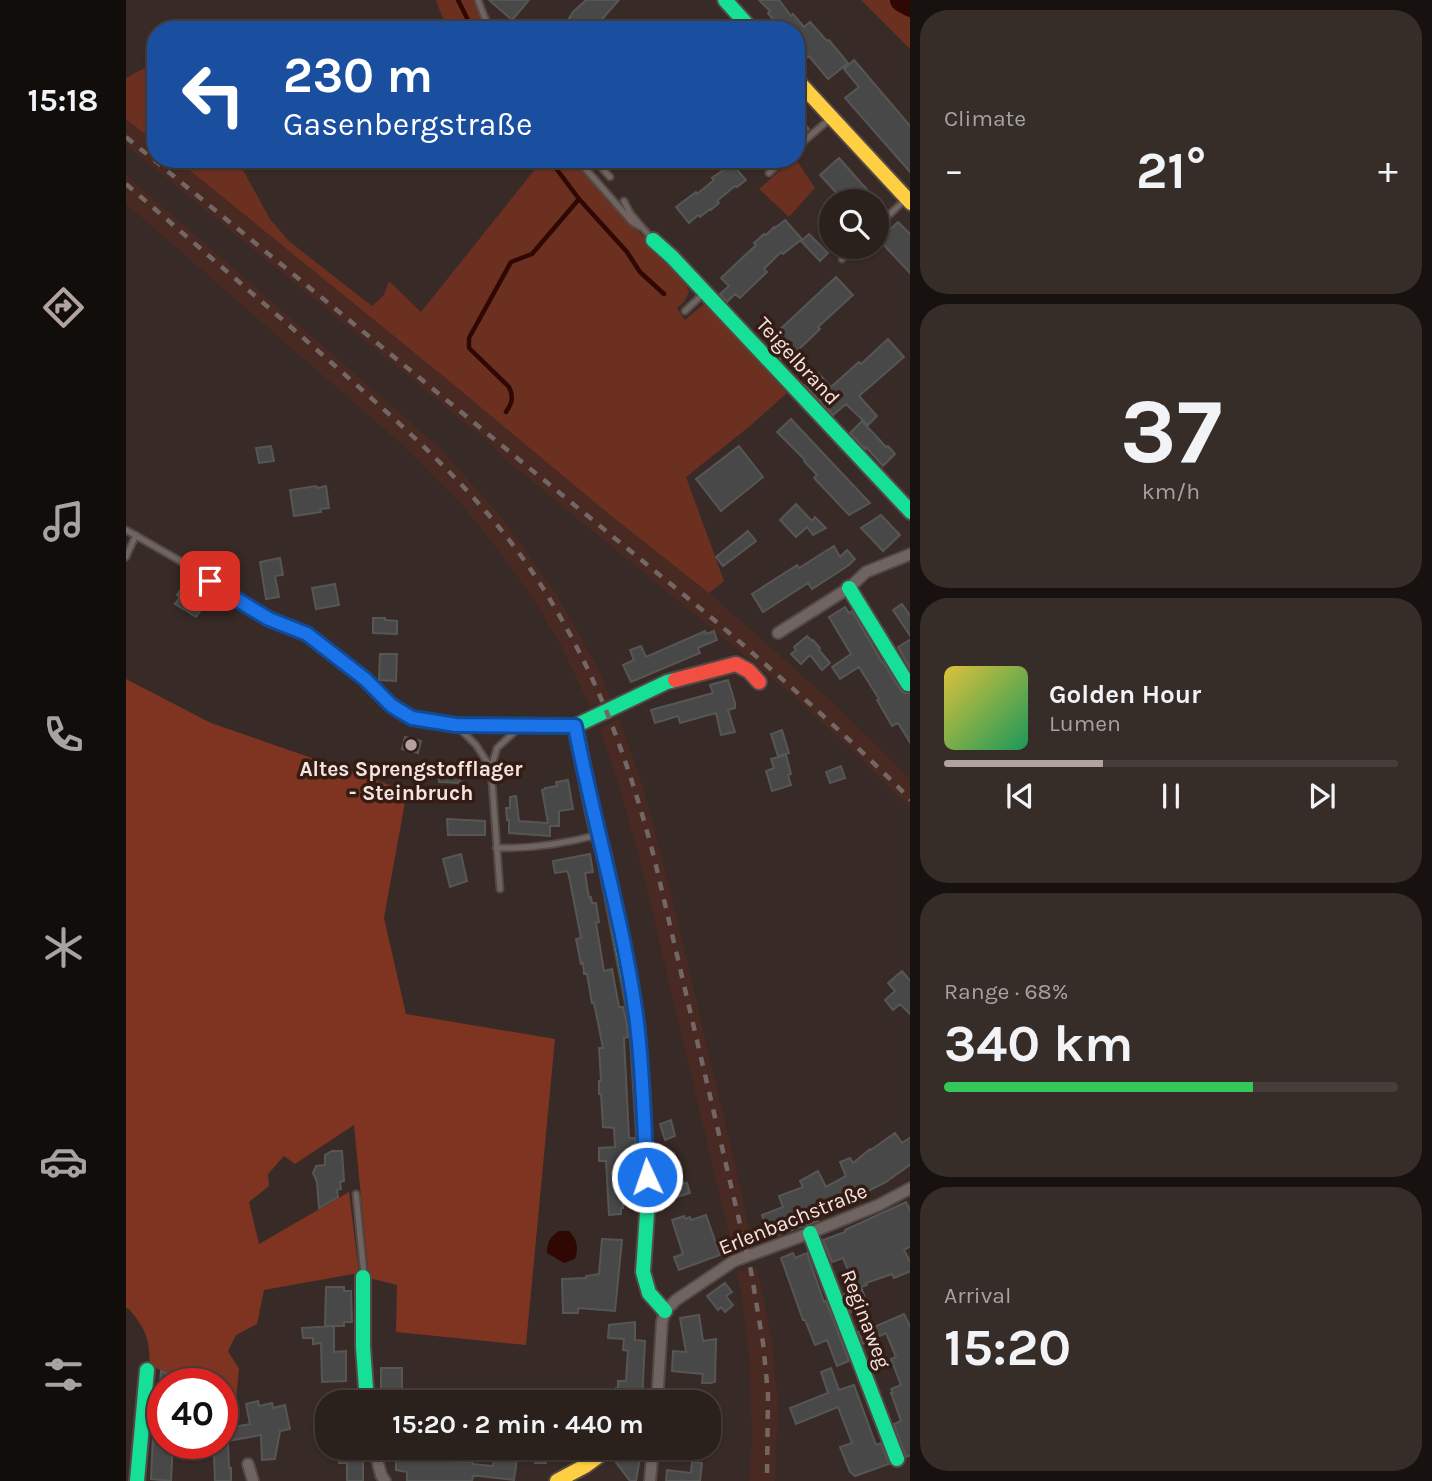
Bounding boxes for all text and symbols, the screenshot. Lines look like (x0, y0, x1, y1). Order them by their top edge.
text: 230 m (283, 47, 433, 104)
icon: left (168, 49, 259, 140)
text: 15:18 (28, 82, 98, 119)
text: Climate (944, 105, 1026, 132)
text: Gasenbergstraße (283, 106, 532, 143)
text: 21° (1136, 140, 1206, 201)
text: − (944, 148, 964, 193)
text: + (1378, 148, 1398, 193)
map controls (819, 189, 889, 259)
button: search (819, 189, 889, 259)
icon: directions (39, 283, 88, 332)
street label: Teigelbrand (751, 312, 845, 410)
text: 37 (1120, 379, 1222, 485)
text: km/h (1142, 478, 1200, 505)
icon: music (39, 497, 88, 546)
pin (180, 551, 240, 611)
icon: arrive (191, 562, 229, 600)
text: Golden Hour (1049, 679, 1201, 710)
icon: phone (39, 710, 88, 759)
text: Lumen (1049, 710, 1121, 737)
marker: Altes Sprengstofflager - Steinbruch (403, 737, 419, 753)
place label: Altes Sprengstofflager - Steinbruch (299, 757, 523, 805)
icon: previous (1001, 777, 1039, 815)
icon: pause (1152, 777, 1190, 815)
icon: next (1303, 777, 1341, 815)
icon: climate (39, 923, 88, 972)
text: Range · 68% (944, 978, 1068, 1005)
text: 340 km (944, 1013, 1133, 1074)
icon: car (39, 1137, 88, 1186)
position arrow (610, 1140, 684, 1214)
street label: Erlenbachstraße (715, 1178, 871, 1260)
street label: Reginaweg (836, 1266, 896, 1372)
text: Arrival (944, 1282, 1011, 1309)
text: 15:20 (944, 1317, 1071, 1378)
icon: filters (39, 1350, 88, 1399)
speed limit sign: 40 (147, 1368, 238, 1459)
text: 15:20 · 2 min · 440 m (392, 1409, 644, 1440)

